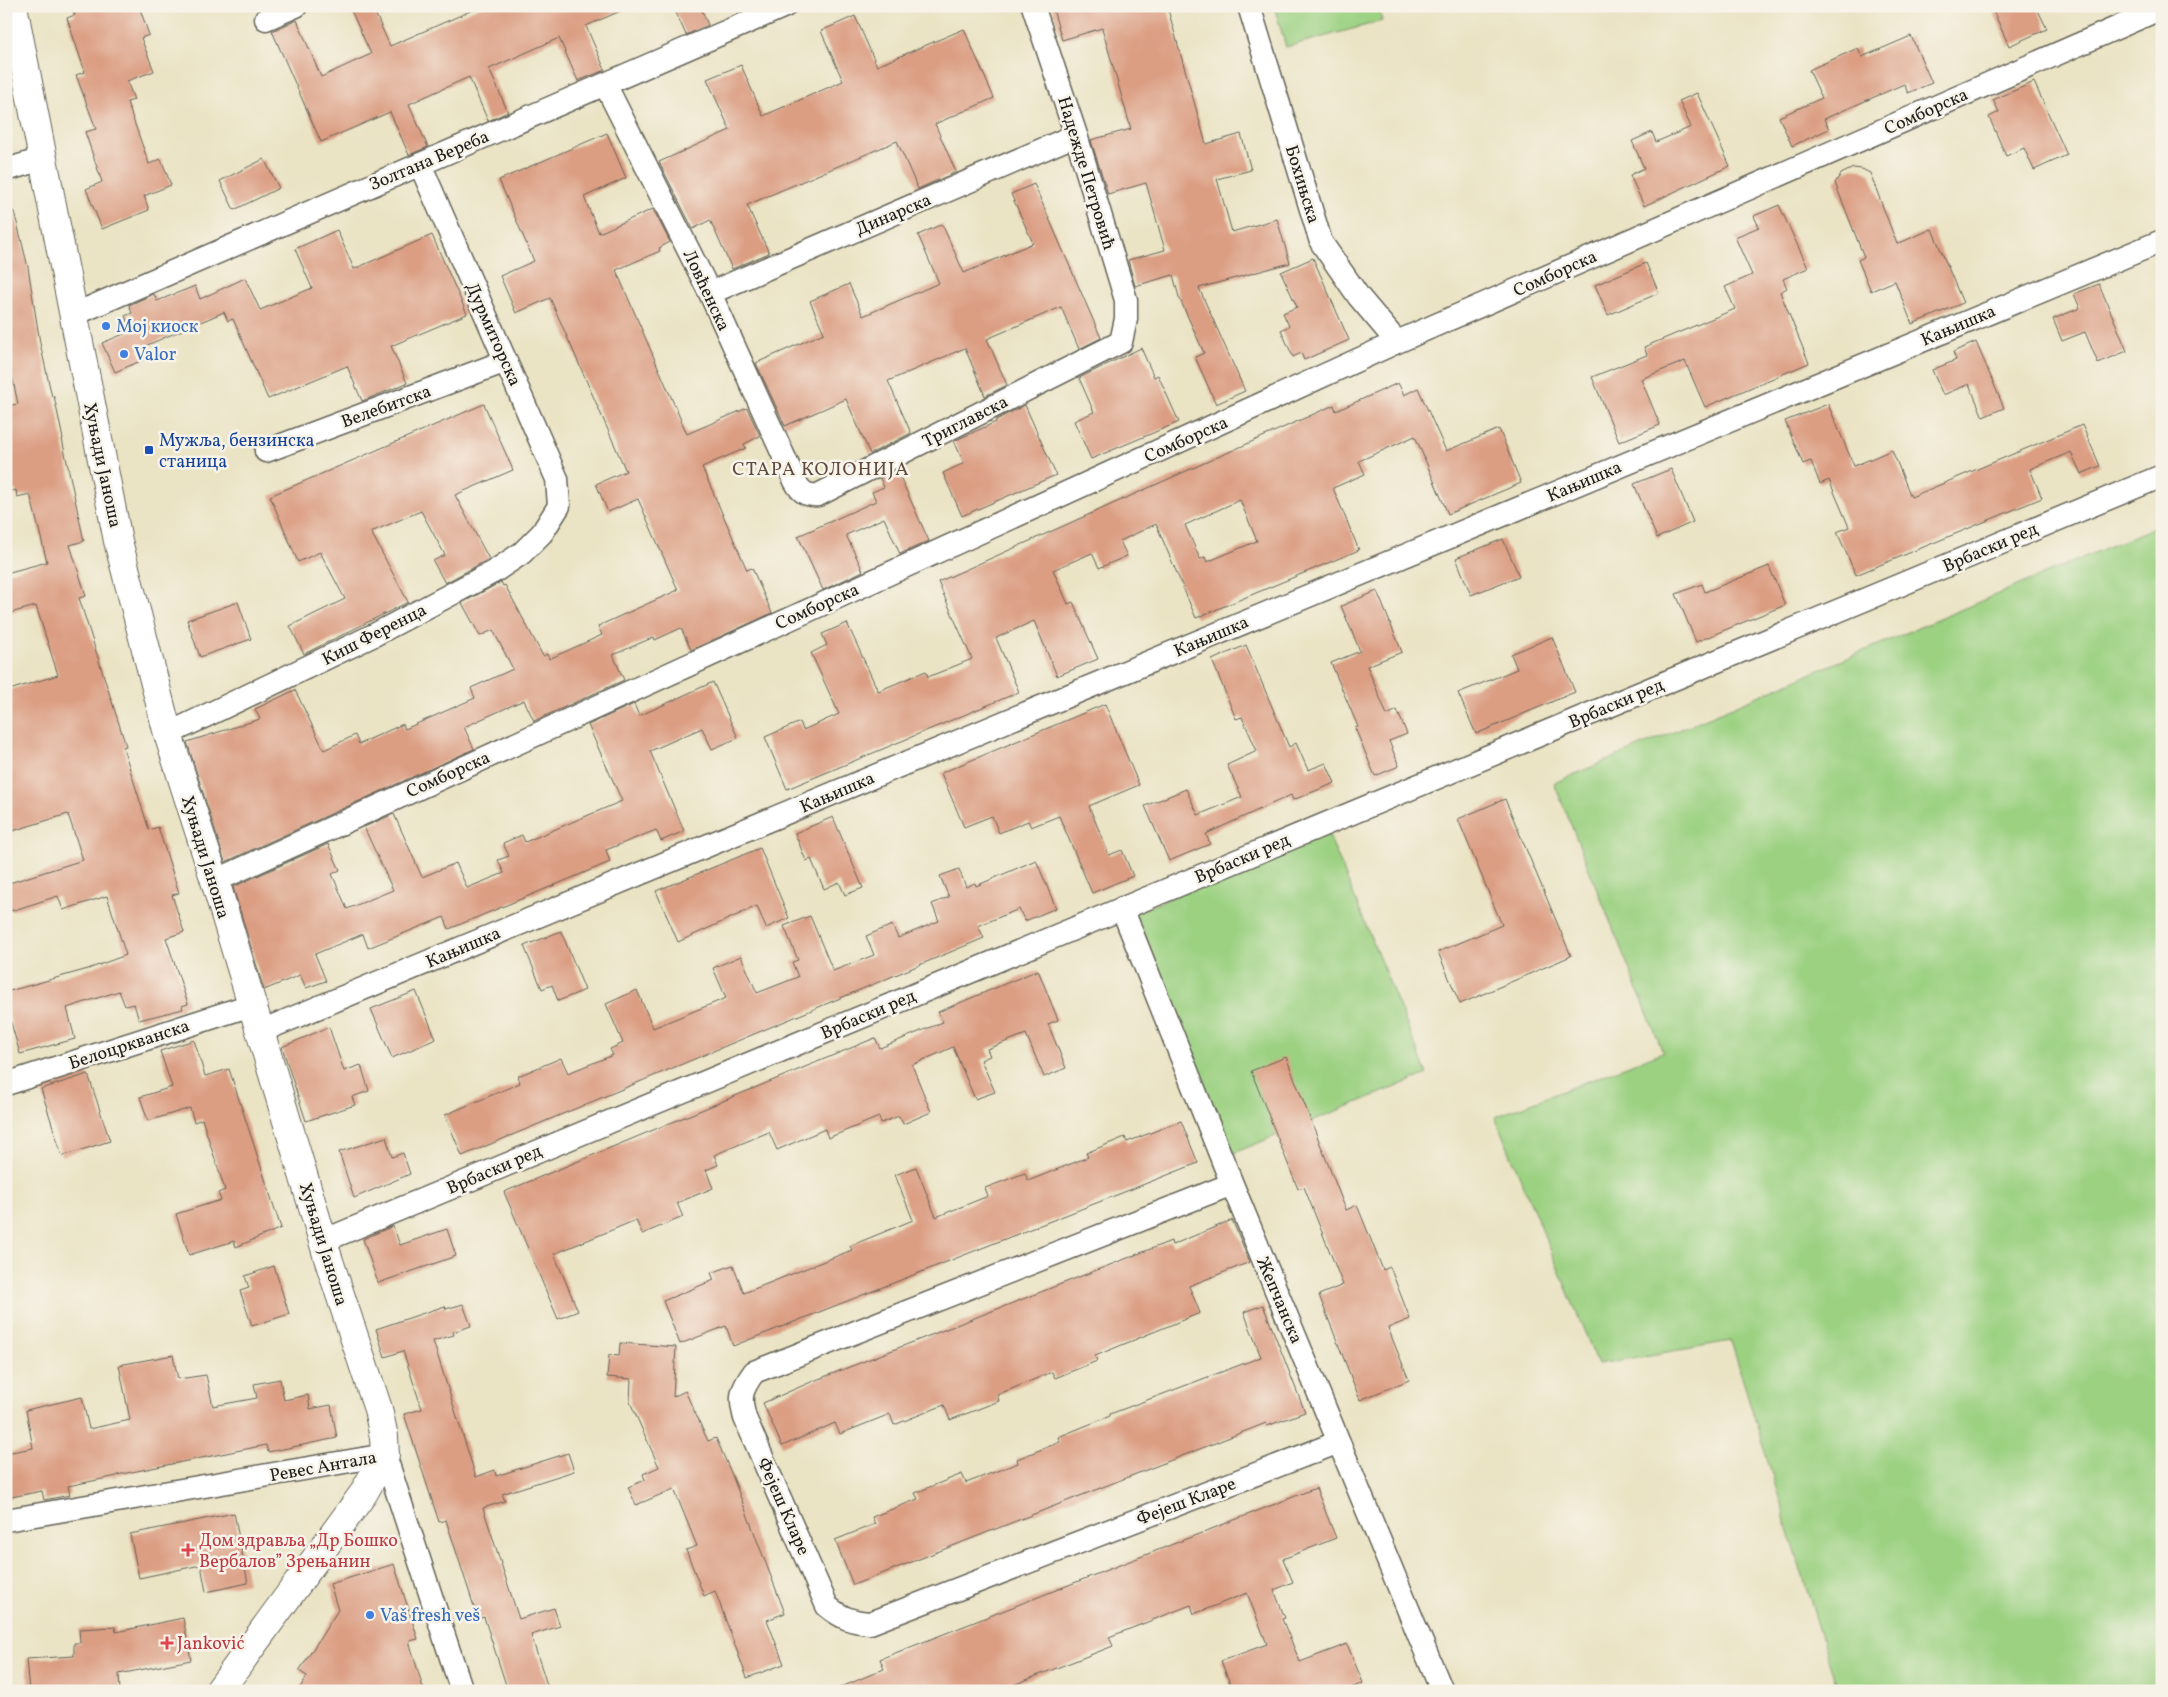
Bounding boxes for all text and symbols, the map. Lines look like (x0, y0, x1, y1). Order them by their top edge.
street label: Сомборска (1881, 83, 1973, 142)
street label: Надежде Петровић (1050, 94, 1121, 254)
street label: Золтана Вереба (366, 125, 493, 198)
street label: Бохињска (1278, 142, 1325, 227)
street label: Динарска (852, 188, 935, 243)
street label: Сомборска (1510, 245, 1602, 304)
street label: Ловћенска (676, 246, 735, 336)
street label: Дурмиторска (459, 279, 527, 390)
street label: Кањишка (1917, 299, 2000, 353)
place label: Мој киоск (116, 315, 199, 340)
marker: Мој киоск (100, 320, 112, 332)
place label: Valor (134, 343, 177, 368)
marker: Valor (118, 348, 130, 360)
street label: Велебитска (338, 380, 435, 435)
street label: Триглавска (919, 390, 1013, 455)
street label: Хуњади Јаноша (76, 400, 127, 530)
street label: Сомборска (1141, 411, 1233, 470)
place label: Мужља, бензинска станица (159, 429, 315, 475)
marker: Мужља, бензинска станица (143, 444, 155, 456)
street label: Кањишка (1543, 455, 1626, 509)
district label: СТАРА КОЛОНИЈА (732, 457, 910, 483)
street label: Врбаски ред (1939, 517, 2042, 580)
street label: Сомборска (772, 578, 864, 637)
street label: Киш Ференца (318, 598, 431, 673)
street label: Кањишка (1170, 610, 1253, 664)
street label: Врбаски ред (1565, 673, 1668, 736)
street label: Сомборска (403, 746, 495, 805)
street label: Кањишка (796, 766, 879, 820)
street label: Хуњади Јаноша (174, 793, 235, 922)
street label: Врбаски ред (1191, 828, 1294, 891)
street label: Кањишка (422, 921, 505, 975)
street label: Врбаски ред (817, 984, 920, 1047)
street label: Белоцркванска (66, 1014, 193, 1077)
street label: Врбаски ред (443, 1139, 546, 1202)
street label: Хуњади Јаноша (292, 1180, 353, 1309)
street label: Жепчанска (1249, 1253, 1308, 1348)
street label: Ревес Антала (268, 1446, 379, 1489)
street label: Фејеш Кларе (750, 1454, 815, 1559)
street label: Фејеш Кларе (1133, 1472, 1240, 1533)
place label: Дом здравља „Др Бошко Вербалов” Зрењанин (199, 1529, 398, 1575)
marker: Дом здравља „Др Бошко Вербалов” Зрењанин (181, 1543, 195, 1557)
place label: Vaš fresh veš (380, 1604, 480, 1629)
marker: Vaš fresh veš (364, 1609, 376, 1621)
place label: Janković (177, 1632, 245, 1657)
marker: Janković (161, 1637, 173, 1649)

